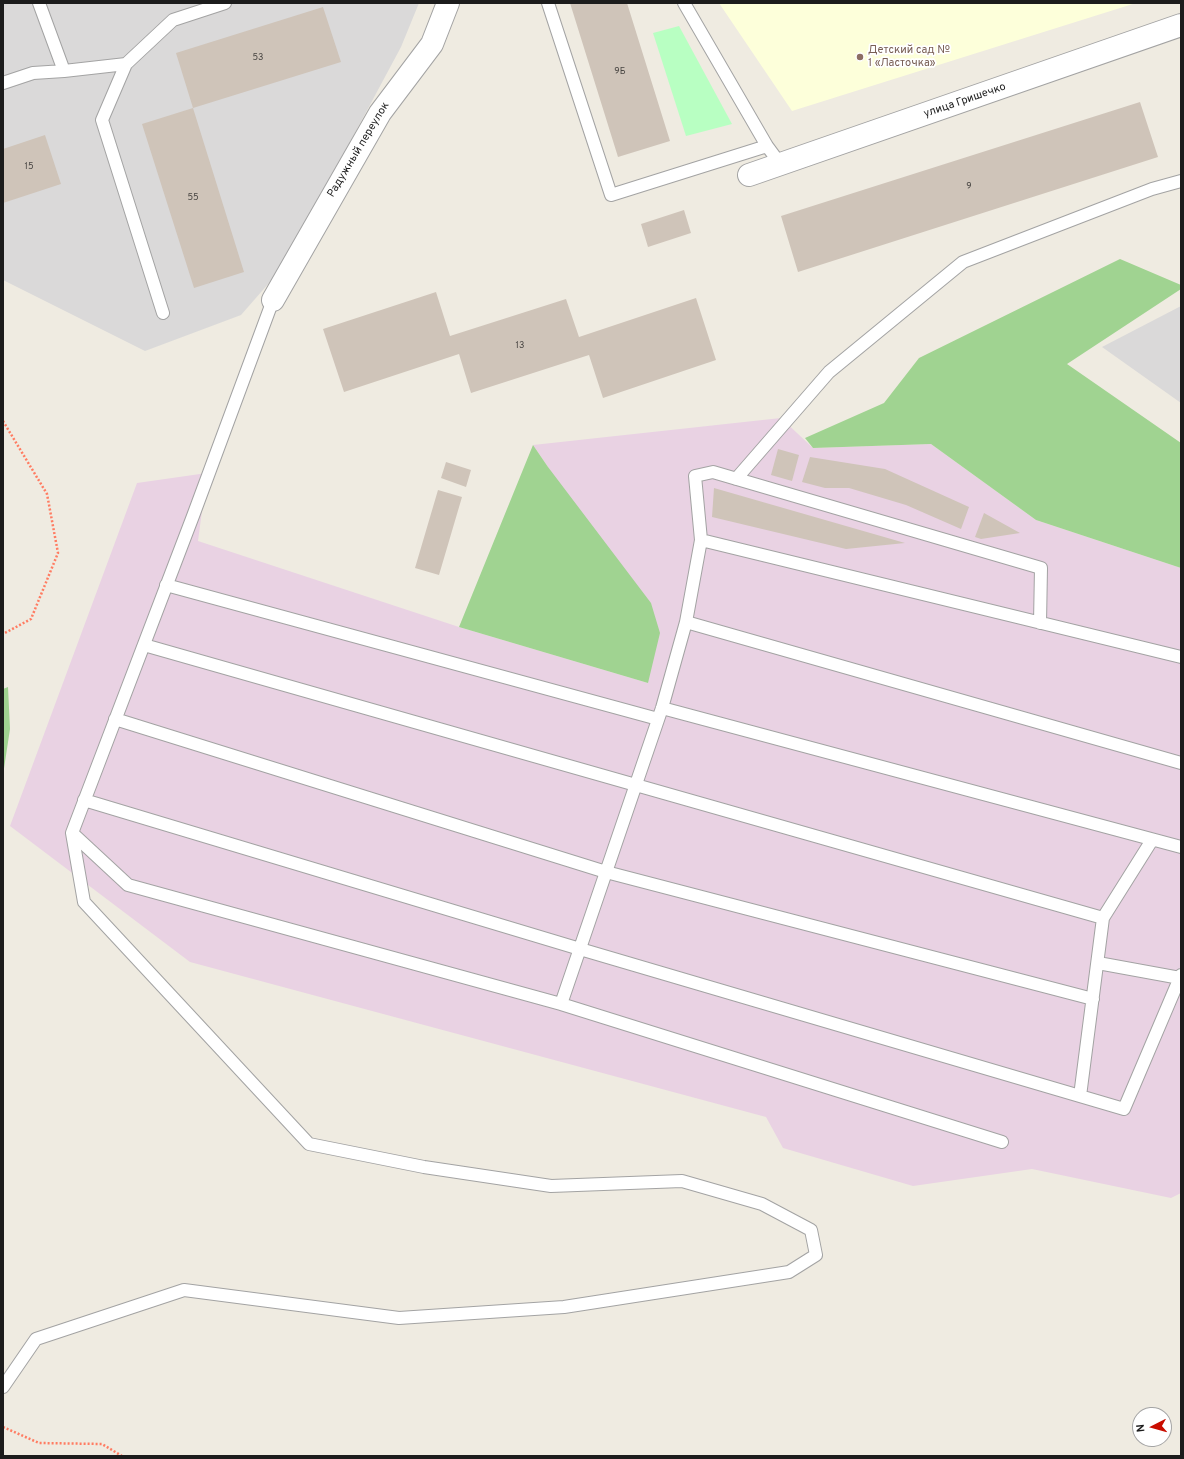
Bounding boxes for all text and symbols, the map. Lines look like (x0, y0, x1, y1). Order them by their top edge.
place label: Детский сад № 1 «Ласточка» (868, 44, 950, 70)
marker: Детский сад № 1 «Ласточка» (855, 52, 865, 62)
house number: 53 (252, 53, 264, 63)
house number: 9Б (614, 67, 626, 77)
street label: улица Гришечко (922, 81, 1008, 121)
street label: Радужный переулок (325, 100, 393, 200)
house number: 15 (25, 162, 33, 172)
house number: 9 (966, 182, 972, 192)
house number: 55 (187, 193, 199, 203)
house number: 13 (516, 341, 524, 351)
north arrow (1132, 1407, 1172, 1447)
text: N (1134, 1423, 1148, 1433)

